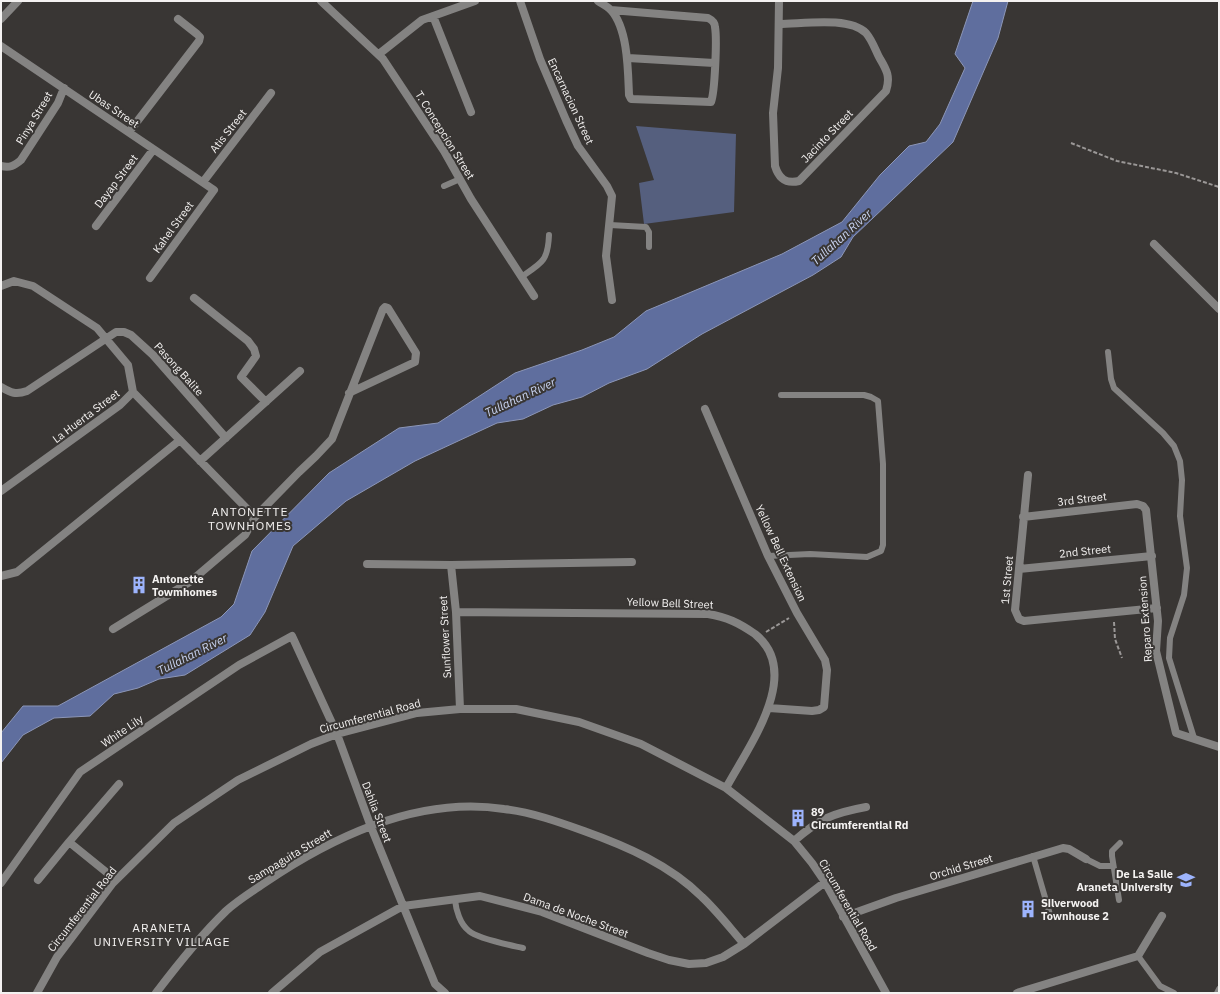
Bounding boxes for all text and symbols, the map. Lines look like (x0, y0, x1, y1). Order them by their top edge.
street label: Encarnacion Street (545, 56, 597, 147)
street label: Ubas Street (86, 87, 142, 131)
street label: T. Concepcion Street (412, 88, 478, 182)
street label: Pinya Street (13, 89, 55, 147)
street label: Atis Street (207, 106, 250, 156)
street label: Jacinto Street (798, 106, 856, 166)
street label: Dayap Street (91, 151, 141, 211)
street label: Kahel Street (149, 198, 197, 256)
water label: Tullahan River (808, 205, 875, 268)
street label: Pasong Balite (151, 339, 207, 399)
water label: Tullahan River (482, 374, 558, 420)
street label: La Huerta Street (50, 386, 123, 446)
street label: 3rd Street (1056, 489, 1108, 509)
street label: Yellow Bell Extension (752, 502, 810, 604)
district label: ANTONETTE TOWNHOMES (208, 504, 292, 533)
street label: 2nd Street (1058, 541, 1112, 561)
street label: 1st Street (998, 555, 1016, 605)
place label: Antonette Towmhomes (152, 572, 218, 599)
building icon: Antonette Towmhomes (129, 575, 149, 595)
street label: Reparo Extension (1135, 575, 1155, 663)
street label: Yellow Bell Street (626, 594, 714, 612)
street label: Sunflower Street (436, 595, 454, 679)
water label: Tullahan River (155, 630, 230, 678)
street label: Circumferential Road (318, 696, 422, 736)
street label: White Lily (98, 712, 146, 750)
street label: Dahlia Street (359, 780, 395, 844)
place label: 89 Circumferential Rd (811, 805, 909, 832)
building icon: 89 Circumferential Rd (788, 808, 808, 828)
street label: Sampaguita Streett (246, 825, 335, 887)
street label: Orchid Street (928, 851, 994, 883)
street label: Circumferential Road (816, 856, 880, 954)
street label: Circumferential Road (44, 864, 120, 954)
place label: De La Salle Araneta University (1077, 867, 1173, 894)
school or university icon: De La Salle Araneta University (1176, 870, 1196, 890)
street label: Dama de Noche Street (522, 889, 631, 941)
place label: Silverwood Townhouse 2 (1041, 896, 1109, 923)
building icon: Silverwood Townhouse 2 (1018, 899, 1038, 919)
district label: ARANETA UNIVERSITY VILLAGE (93, 920, 231, 949)

